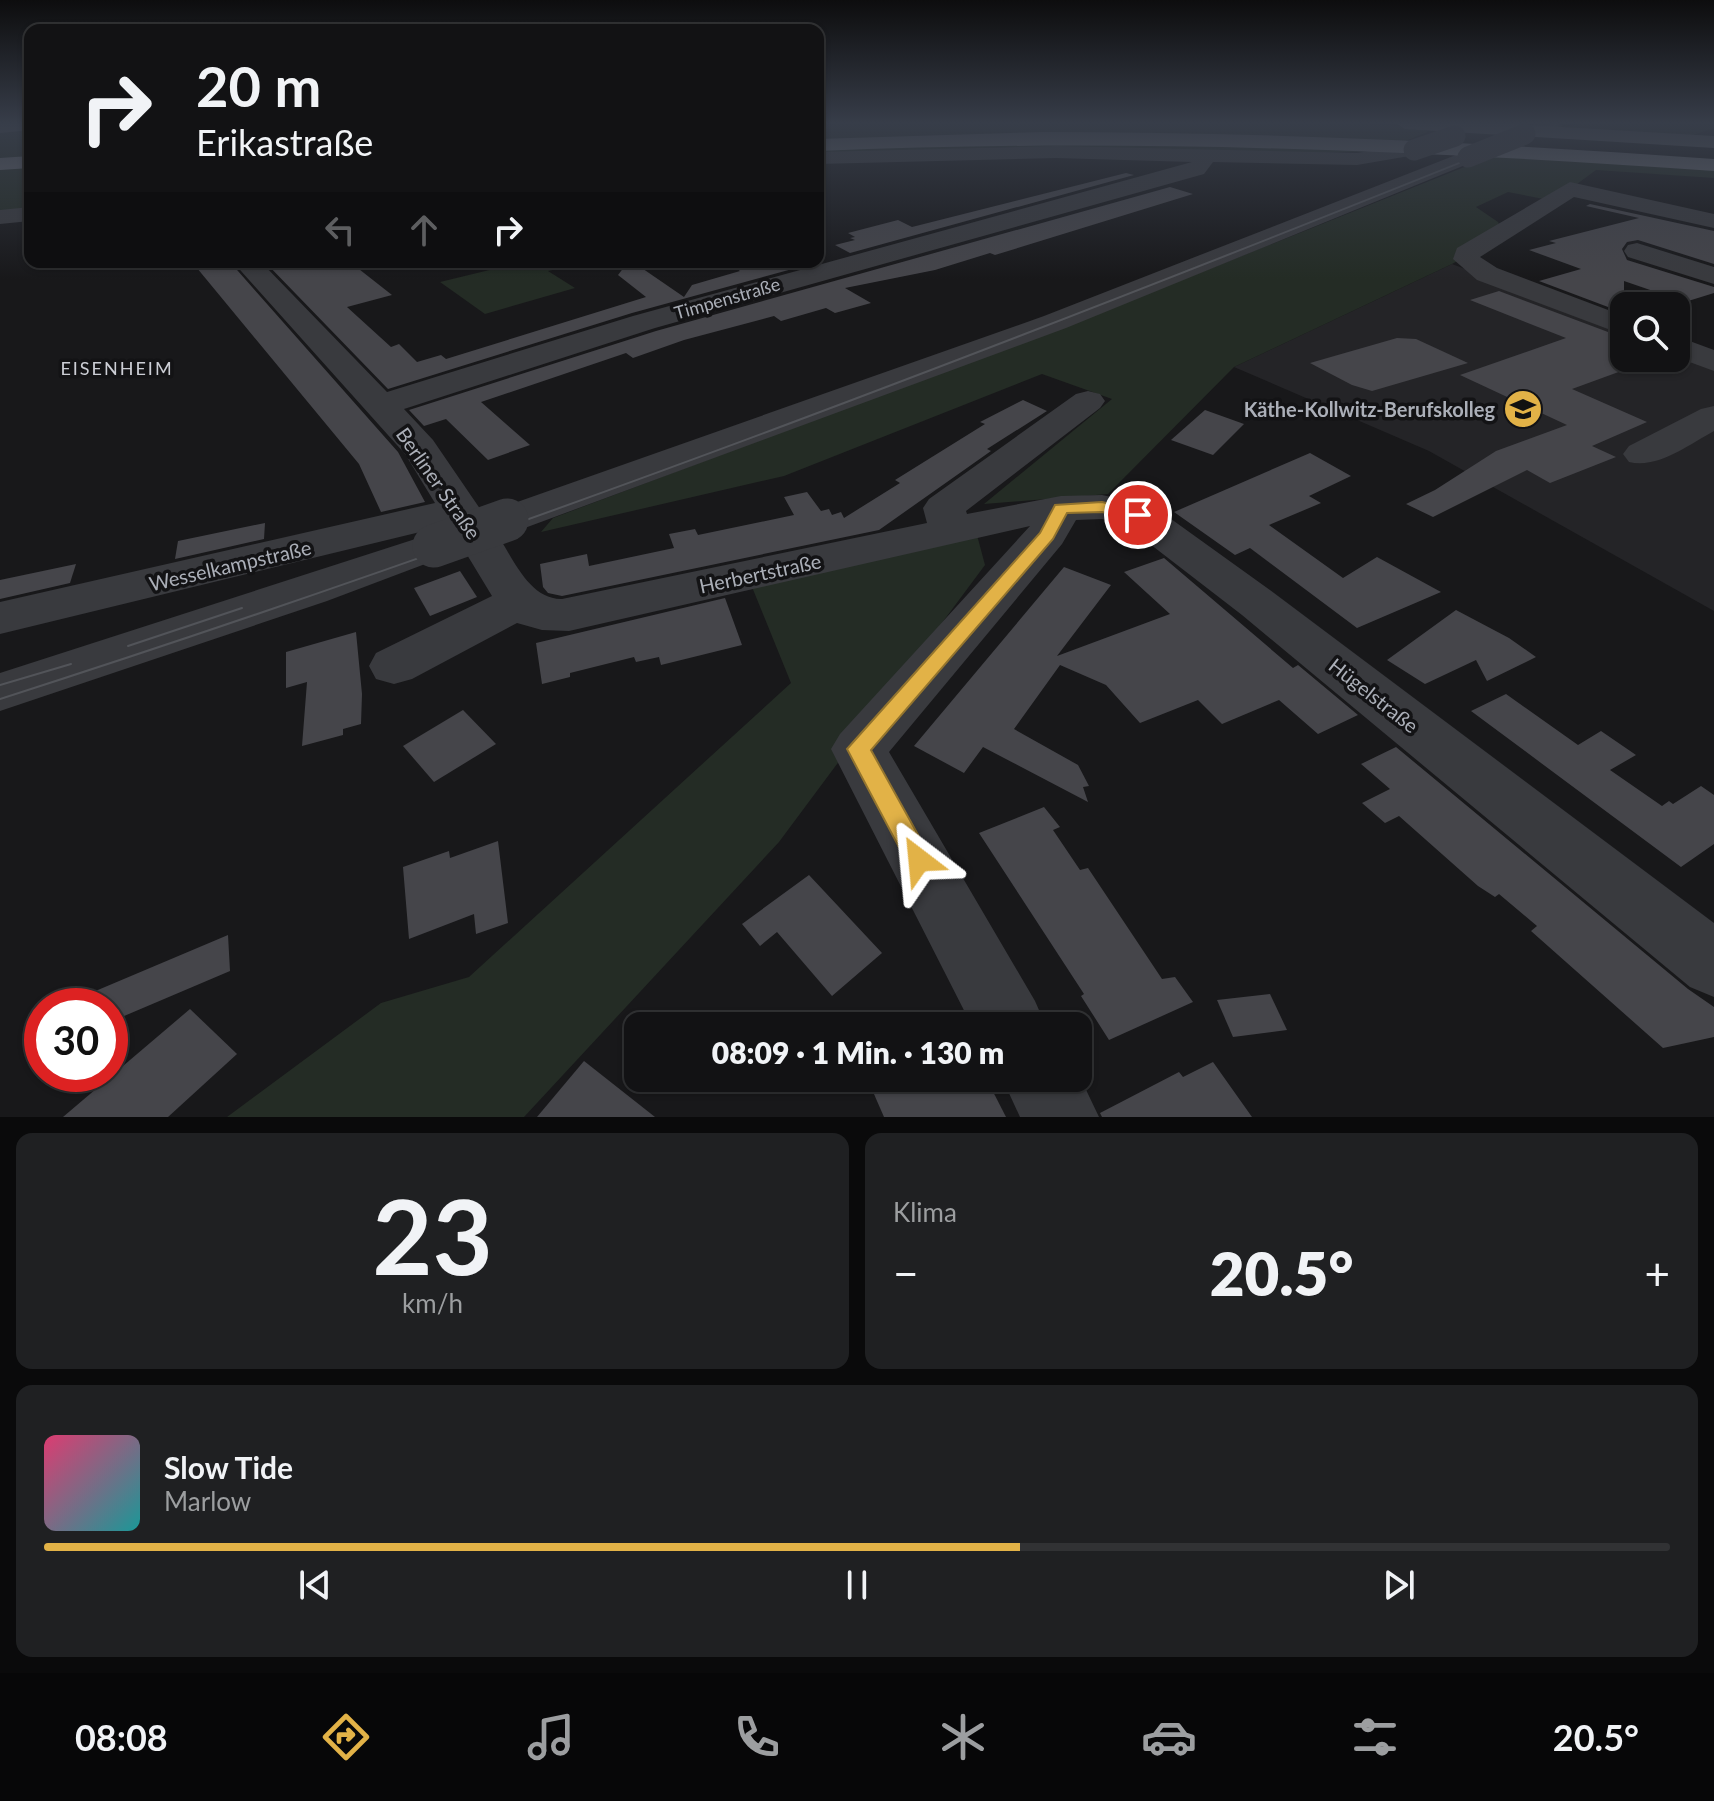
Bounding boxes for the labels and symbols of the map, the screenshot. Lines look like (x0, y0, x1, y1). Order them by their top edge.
street label: Timpenstraße (672, 272, 782, 324)
district label: EISENHEIM (60, 357, 174, 379)
school or university icon: Käthe-Kollwitz-Berufskolleg (1502, 388, 1544, 430)
place label: Käthe-Kollwitz-Berufskolleg (1244, 397, 1495, 421)
street label: Berliner Straße (392, 423, 486, 543)
pin (1104, 481, 1172, 549)
street label: Wesselkampstraße (147, 535, 313, 595)
street label: Herbertstraße (697, 548, 823, 598)
street label: Hügelstraße (1325, 653, 1423, 737)
position arrow (877, 818, 961, 902)
speed limit sign: 30 (24, 988, 128, 1092)

